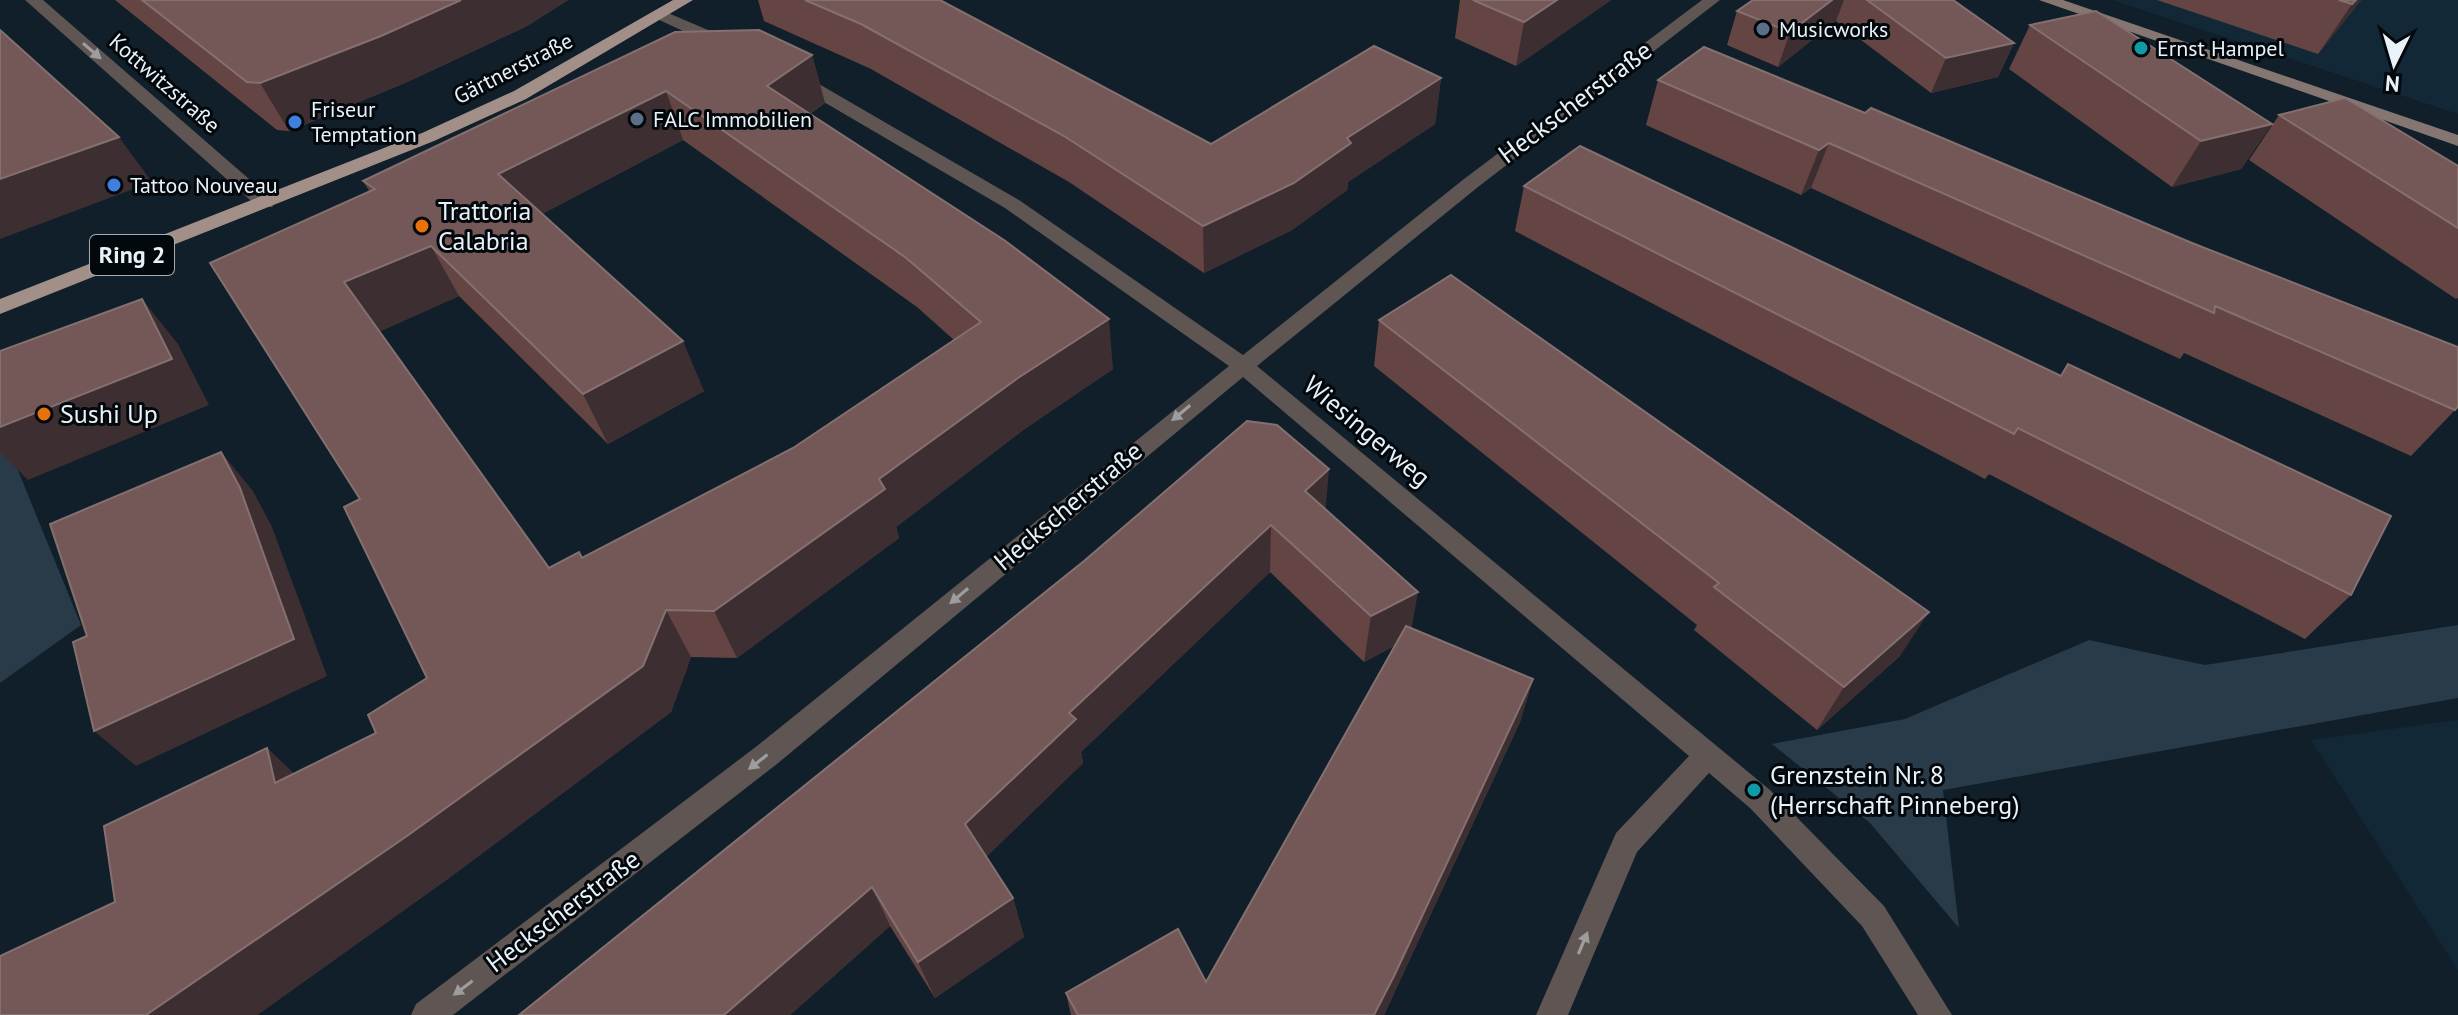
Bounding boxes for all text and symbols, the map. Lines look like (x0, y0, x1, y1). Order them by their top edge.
place label: Musicworks (1779, 15, 1888, 43)
marker: Musicworks (1754, 20, 1772, 38)
north arrow (2354, 24, 2434, 104)
street label: Gärtnerstraße (449, 26, 577, 110)
street label: Kottwitzstraße (104, 27, 226, 139)
street label: Heckscherstraße (1491, 33, 1658, 170)
place label: Ernst Hampel (2157, 34, 2285, 62)
marker: Ernst Hampel (2132, 39, 2150, 57)
one-way arrow (82, 42, 101, 60)
text: N (2384, 69, 2401, 99)
place label: Friseur Temptation (311, 95, 417, 148)
place label: FALC Immobilien (653, 105, 812, 133)
marker: FALC Immobilien (628, 110, 646, 128)
marker: Friseur Temptation (286, 113, 304, 131)
place label: Tattoo Nouveau (130, 171, 278, 199)
marker: Tattoo Nouveau (105, 176, 123, 194)
place label: Trattoria Calabria (438, 194, 531, 257)
marker: Trattoria Calabria (413, 217, 431, 235)
road number: Ring 2 (90, 235, 174, 275)
street label: Wiesingerweg (1297, 368, 1438, 493)
place label: Sushi Up (60, 397, 158, 430)
one-way arrow (1171, 404, 1191, 421)
marker: Sushi Up (35, 405, 53, 423)
street label: Heckscherstraße (987, 434, 1149, 577)
one-way arrow (949, 588, 969, 604)
one-way arrow (748, 753, 768, 769)
place label: Grenzstein Nr. 8 (Herrschaft Pinneberg) (1770, 758, 2020, 821)
marker: Grenzstein Nr. 8 (Herrschaft Pinneberg) (1745, 781, 1763, 799)
street label: Heckscherstraße (479, 842, 646, 979)
one-way arrow (1576, 931, 1589, 955)
one-way arrow (452, 979, 473, 995)

